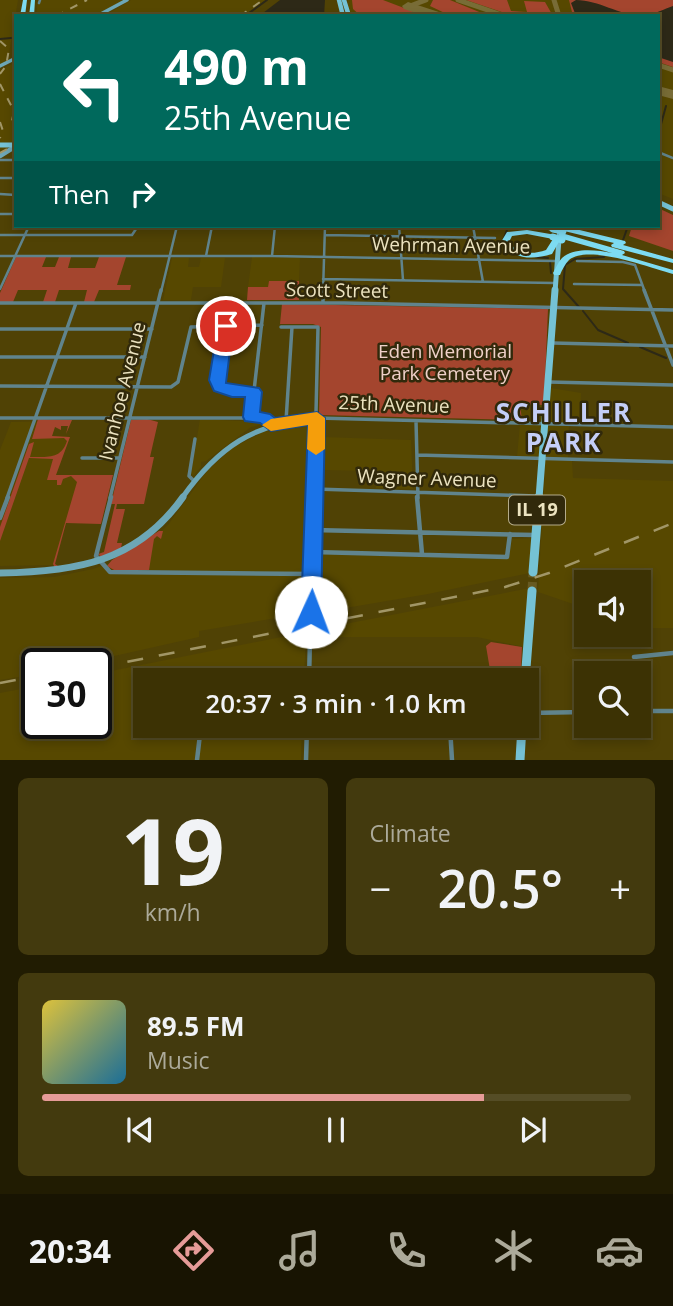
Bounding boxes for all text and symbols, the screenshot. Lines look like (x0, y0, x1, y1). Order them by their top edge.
text: 490 m (164, 33, 309, 99)
icon: left (49, 42, 140, 133)
text: 25th Avenue (164, 96, 351, 139)
icon: right (124, 175, 162, 213)
text: Then (49, 176, 110, 212)
street label: Wehrman Avenue (372, 231, 530, 259)
street label: Scott Street (286, 276, 389, 304)
pin (196, 296, 256, 356)
icon: arrive (207, 307, 245, 345)
street label: Ivanhoe Avenue (92, 319, 152, 463)
park label: Eden Memorial Park Cemetery (378, 338, 512, 386)
street label: 25th Avenue (338, 389, 450, 419)
district label: SCHILLER PARK (496, 394, 632, 460)
street label: Wagner Avenue (357, 463, 497, 493)
road number: IL 19 (509, 496, 565, 524)
map controls (574, 570, 651, 738)
button: sound (574, 570, 651, 647)
position arrow (274, 575, 348, 649)
speed limit sign: 30 (21, 648, 112, 739)
button: search (574, 661, 651, 738)
text: 20:37 · 3 min · 1.0 km (205, 685, 467, 721)
text: 19 (121, 788, 225, 912)
text: Climate (370, 817, 451, 849)
text: 20.5° (437, 852, 563, 923)
text: − (370, 862, 391, 914)
text: + (609, 862, 631, 914)
text: km/h (145, 896, 201, 928)
text: 89.5 FM (147, 1008, 245, 1044)
text: Music (147, 1044, 210, 1076)
icon: previous (121, 1111, 159, 1149)
icon: pause (317, 1111, 355, 1149)
icon: next (514, 1111, 552, 1149)
icon: directions (169, 1226, 218, 1275)
icon: music (275, 1226, 324, 1275)
icon: phone (382, 1226, 431, 1275)
icon: climate (489, 1226, 538, 1275)
icon: car (595, 1226, 644, 1275)
text: 20:34 (29, 1229, 111, 1272)

